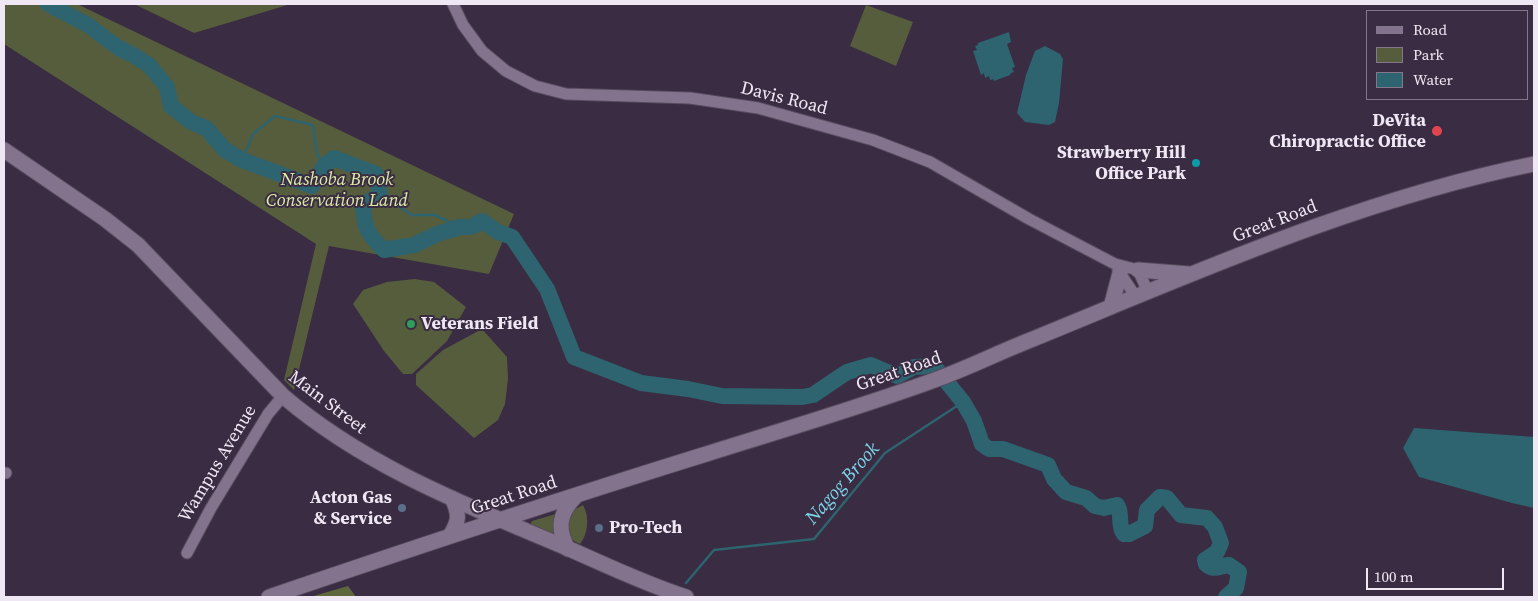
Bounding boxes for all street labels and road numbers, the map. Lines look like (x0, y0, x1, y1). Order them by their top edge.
street label: Davis Road (738, 78, 830, 120)
street label: Great Road (1230, 196, 1320, 248)
street label: Great Road (854, 347, 944, 397)
street label: Main Street (284, 367, 370, 439)
street label: Wampus Avenue (174, 401, 262, 527)
street label: Great Road (468, 472, 560, 520)

